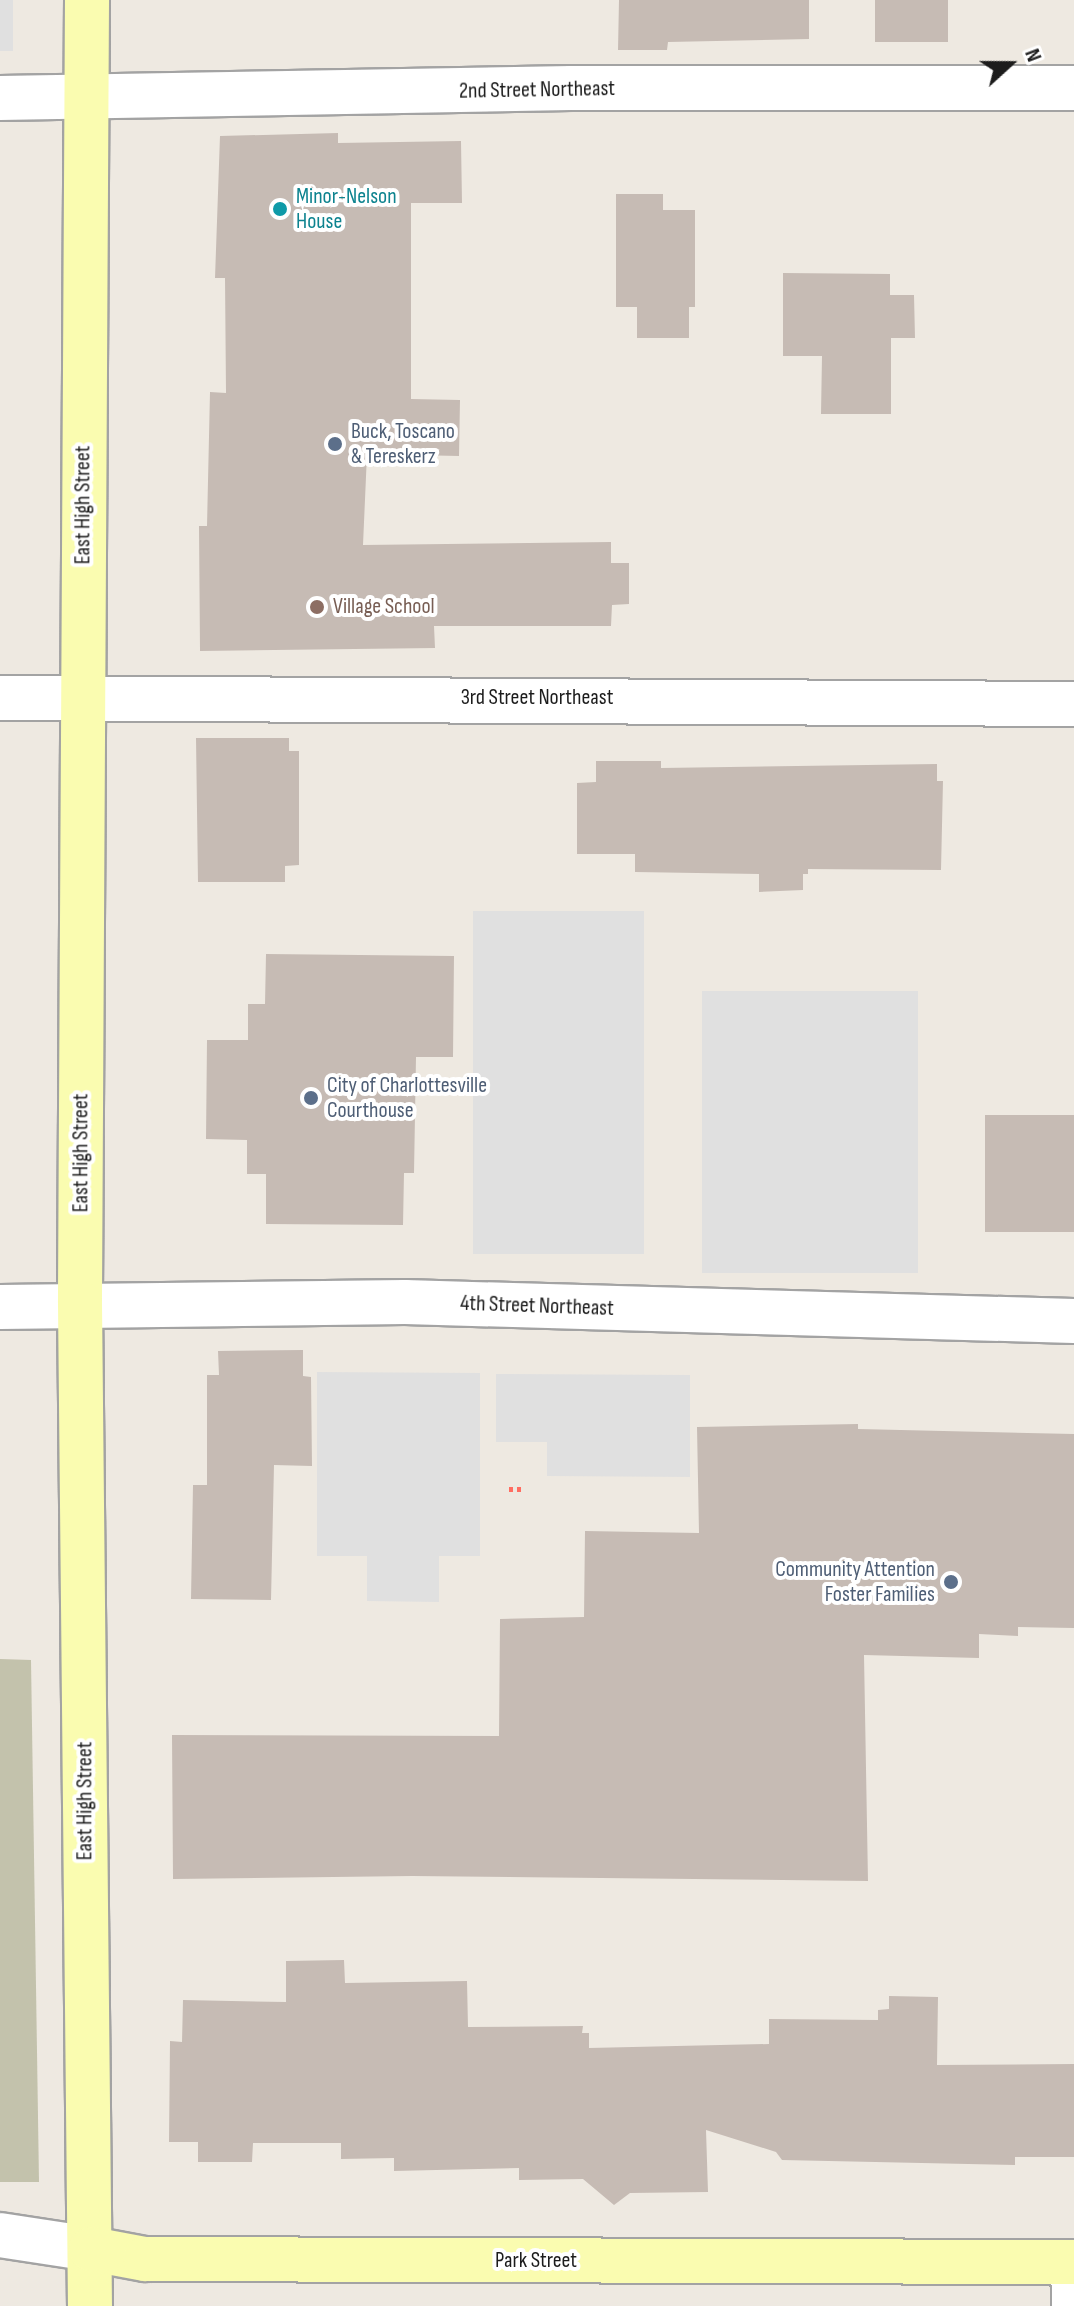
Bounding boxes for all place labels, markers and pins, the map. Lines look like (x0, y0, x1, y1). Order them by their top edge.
place label: Minor-Nelson House (296, 183, 397, 234)
marker: Minor-Nelson House (271, 200, 289, 218)
place label: Buck, Toscano & Tereskerz (351, 418, 455, 470)
marker: Buck, Toscano & Tereskerz (326, 435, 344, 453)
place label: Village School (333, 594, 435, 620)
marker: Village School (308, 598, 326, 616)
place label: City of Charlottesville Courthouse (327, 1072, 487, 1124)
marker: City of Charlottesville Courthouse (302, 1089, 320, 1107)
place label: Community Attention Foster Families (775, 1556, 935, 1608)
marker: Community Attention Foster Families (942, 1573, 960, 1591)

